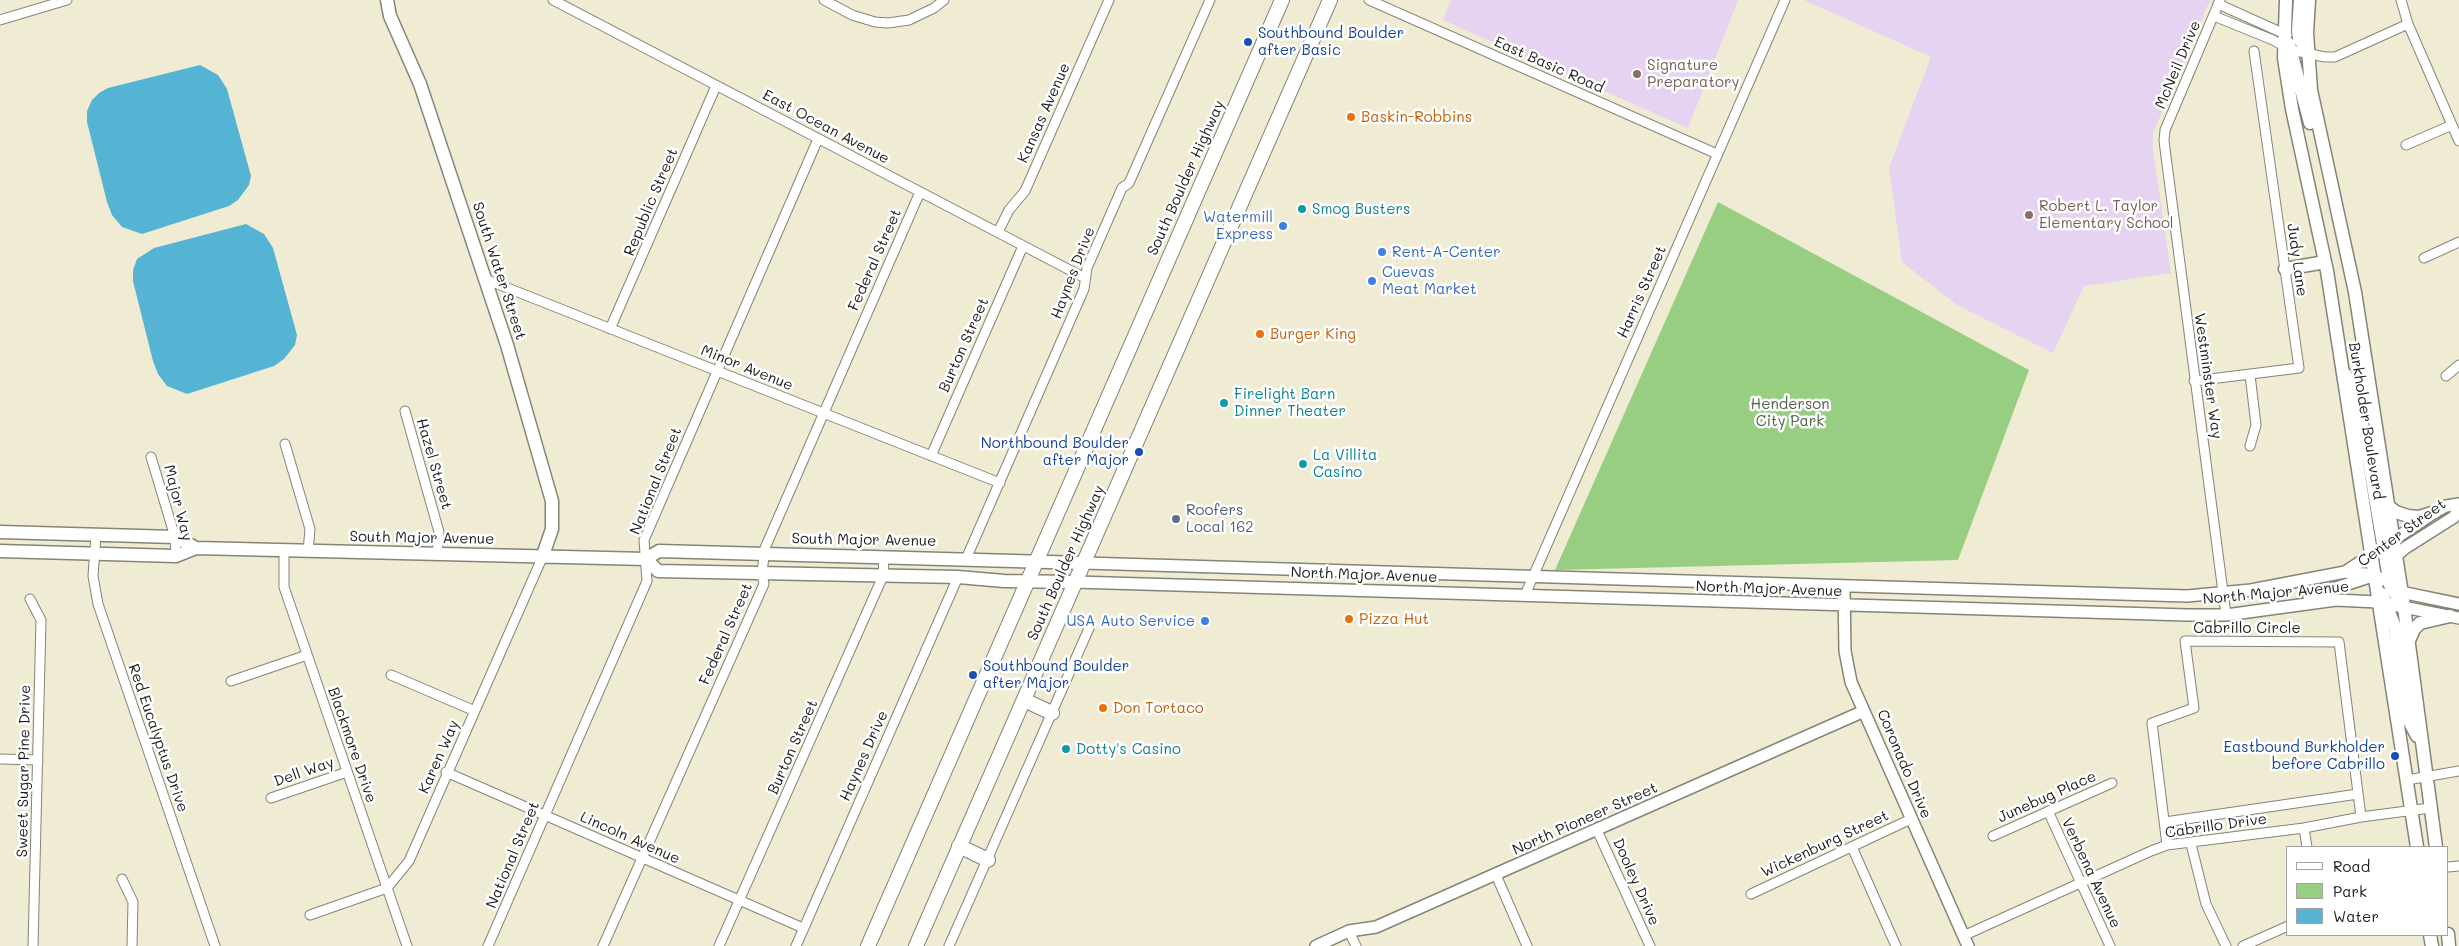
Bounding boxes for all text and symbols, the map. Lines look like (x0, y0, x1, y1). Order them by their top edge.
street label: McNeil Drive (2151, 18, 2205, 112)
place label: Southbound Boulder after Basic (1258, 24, 1404, 59)
street label: East Basic Road (1491, 33, 1607, 97)
marker: Southbound Boulder after Basic (1242, 36, 1254, 48)
place label: Signature Preparatory (1647, 56, 1739, 91)
street label: Kansas Avenue (1014, 60, 1074, 166)
marker: Signature Preparatory (1631, 68, 1643, 80)
street label: East Ocean Avenue (760, 86, 892, 168)
street label: South Boulder Highway (1144, 98, 1228, 258)
place label: Baskin-Robbins (1361, 108, 1472, 126)
marker: Baskin-Robbins (1345, 111, 1357, 123)
street label: Republic Street (620, 145, 682, 259)
place label: Robert L. Taylor Elementary School (2039, 197, 2174, 232)
street label: South Water Street (468, 200, 530, 342)
place label: Smog Busters (1312, 200, 1410, 218)
marker: Smog Busters (1296, 203, 1308, 215)
street label: Federal Street (844, 206, 906, 314)
place label: Watermill Express (1203, 208, 1273, 243)
marker: Robert L. Taylor Elementary School (2023, 209, 2035, 221)
marker: Watermill Express (1277, 220, 1289, 232)
street label: Judy Lane (2283, 222, 2311, 298)
street label: Haynes Drive (1047, 224, 1099, 322)
place label: Rent-A-Center (1392, 243, 1501, 261)
street label: Harris Street (1614, 243, 1670, 341)
marker: Rent-A-Center (1376, 246, 1388, 258)
place label: Cuevas Meat Market (1382, 263, 1477, 298)
marker: Cuevas Meat Market (1366, 275, 1378, 287)
street label: Burton Street (935, 295, 993, 395)
street label: Westminster Way (2190, 312, 2226, 440)
place label: Burger King (1270, 325, 1356, 343)
marker: Burger King (1254, 328, 1266, 340)
street label: Minor Avenue (698, 341, 796, 395)
street label: Burkholder Boulevard (2345, 341, 2387, 501)
place label: Firelight Barn Dinner Theater (1234, 385, 1346, 420)
park label: Henderson City Park (1750, 395, 1830, 430)
marker: Firelight Barn Dinner Theater (1218, 397, 1230, 409)
street label: Hazel Street (412, 416, 456, 512)
street label: National Street (626, 425, 686, 537)
place label: Northbound Boulder after Major (981, 434, 1129, 469)
marker: Northbound Boulder after Major (1133, 446, 1145, 458)
place label: La Villita Casino (1313, 446, 1377, 481)
marker: La Villita Casino (1297, 458, 1309, 470)
street label: Major Way (160, 463, 196, 543)
street label: South Boulder Highway (1024, 483, 1108, 643)
street label: Center Street (2355, 495, 2449, 571)
place label: Roofers Local 162 (1186, 501, 1254, 536)
marker: Roofers Local 162 (1170, 513, 1182, 525)
street label: South Major Avenue (349, 528, 495, 548)
street label: South Major Avenue (791, 530, 937, 550)
street label: North Major Avenue (1290, 563, 1438, 587)
street label: North Major Avenue (1695, 577, 1843, 601)
street label: North Major Avenue (2202, 578, 2350, 608)
street label: Federal Street (695, 580, 757, 688)
place label: Pizza Hut (1359, 610, 1429, 628)
place label: USA Auto Service (1067, 612, 1195, 630)
marker: Pizza Hut (1343, 613, 1355, 625)
marker: USA Auto Service (1199, 615, 1211, 627)
street label: Cabrillo Circle (2193, 619, 2301, 637)
place label: Southbound Boulder after Major (983, 657, 1129, 692)
street label: Red Eucalyptus Drive (124, 662, 192, 814)
marker: Southbound Boulder after Major (967, 669, 979, 681)
street label: Sweet Sugar Pine Drive (13, 684, 35, 858)
street label: Blackmore Drive (324, 685, 380, 805)
street label: Burton Street (764, 697, 822, 797)
place label: Don Tortaco (1113, 699, 1204, 717)
marker: Don Tortaco (1097, 702, 1109, 714)
street label: Coronado Drive (1873, 707, 1935, 821)
street label: Haynes Drive (836, 708, 892, 804)
street label: Karen Way (415, 717, 463, 797)
place label: Eastbound Burkholder before Cabrillo (2223, 738, 2385, 773)
place label: Dotty's Casino (1076, 740, 1181, 758)
marker: Dotty's Casino (1060, 743, 1072, 755)
marker: Eastbound Burkholder before Cabrillo (2389, 750, 2401, 762)
street label: Dell Way (272, 753, 336, 791)
street label: Junebug Place (1995, 767, 2099, 827)
street label: North Pioneer Street (1510, 779, 1660, 859)
street label: National Street (482, 799, 544, 911)
street label: Wickenburg Street (1758, 807, 1892, 881)
street label: Lincoln Avenue (577, 808, 683, 868)
street label: Cabrillo Drive (2164, 810, 2268, 842)
street label: Verbena Avenue (2058, 815, 2124, 931)
street label: Dooley Drive (1609, 836, 1663, 928)
legend (2286, 846, 2449, 936)
text: Road (2333, 856, 2370, 876)
text: Park (2333, 881, 2367, 901)
text: Water (2333, 906, 2379, 926)

